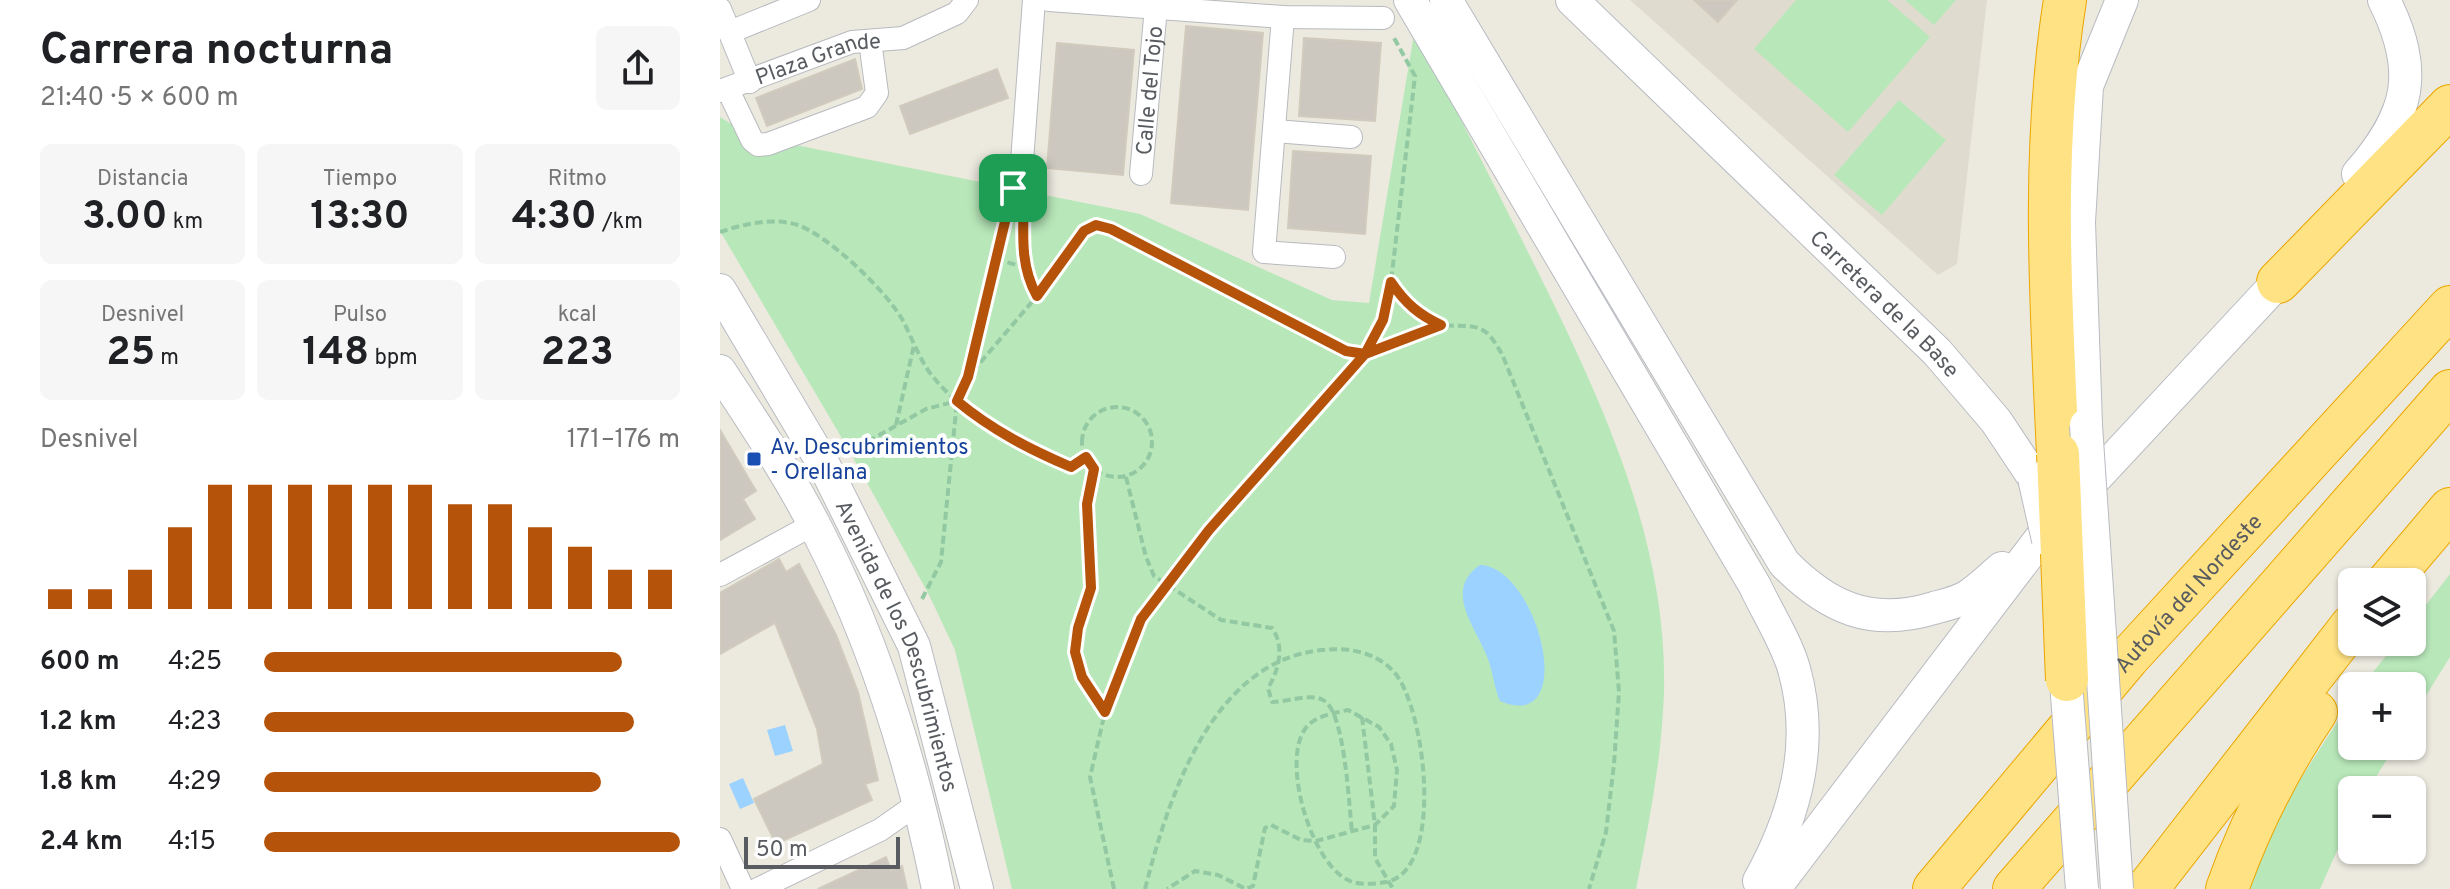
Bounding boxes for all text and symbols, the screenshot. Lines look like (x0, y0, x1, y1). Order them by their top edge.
text: Carrera nocturna (40, 24, 393, 80)
street label: Calle del Tojo (1132, 25, 1170, 156)
button: share (596, 26, 680, 110)
street label: Plaza Grande (752, 29, 882, 93)
text: 21:40 · 5 × 600 m (40, 82, 238, 115)
pin (979, 154, 1047, 222)
text: Distancia (97, 166, 188, 193)
text: Tiempo (323, 166, 397, 193)
text: Ritmo (548, 166, 607, 193)
icon: arrive (991, 166, 1035, 210)
text: 3.00 (82, 193, 168, 243)
text: 13:30 (310, 193, 410, 243)
text: 4:30 (512, 193, 597, 243)
text: km (168, 209, 203, 236)
text: /km (597, 209, 643, 236)
street label: Carretera de la Base (1803, 226, 1964, 384)
text: Desnivel (101, 302, 184, 329)
text: Pulso (333, 302, 387, 329)
text: kcal (558, 302, 597, 329)
text: 25 (106, 329, 155, 379)
text: 148 (302, 329, 369, 379)
text: 223 (541, 329, 614, 379)
text: m (155, 345, 179, 372)
text: bpm (369, 345, 418, 372)
text: Desnivel (40, 424, 139, 457)
text: 171–176 m (567, 424, 680, 457)
place label: Av. Descubrimientos - Orellana (770, 435, 969, 487)
marker: Av. Descubrimientos - Orellana (745, 450, 763, 468)
street label: Avenida de los Descubrimientos (828, 496, 962, 795)
street label: Autovía del Nordeste (2110, 510, 2269, 680)
map controls (2338, 568, 2426, 864)
button: layers (2338, 568, 2426, 656)
text: 600 m (40, 646, 120, 679)
text: 4:25 (168, 646, 222, 679)
button: + (2338, 672, 2426, 760)
text: 1.2 km (40, 706, 117, 739)
text: 4:23 (168, 706, 222, 739)
text: 1.8 km (40, 766, 117, 799)
text: 4:29 (168, 766, 221, 799)
button: − (2338, 776, 2426, 864)
text: 2.4 km (40, 826, 123, 859)
text: 4:15 (168, 826, 216, 859)
scale bar (744, 833, 900, 869)
text: 50 m (756, 837, 808, 864)

